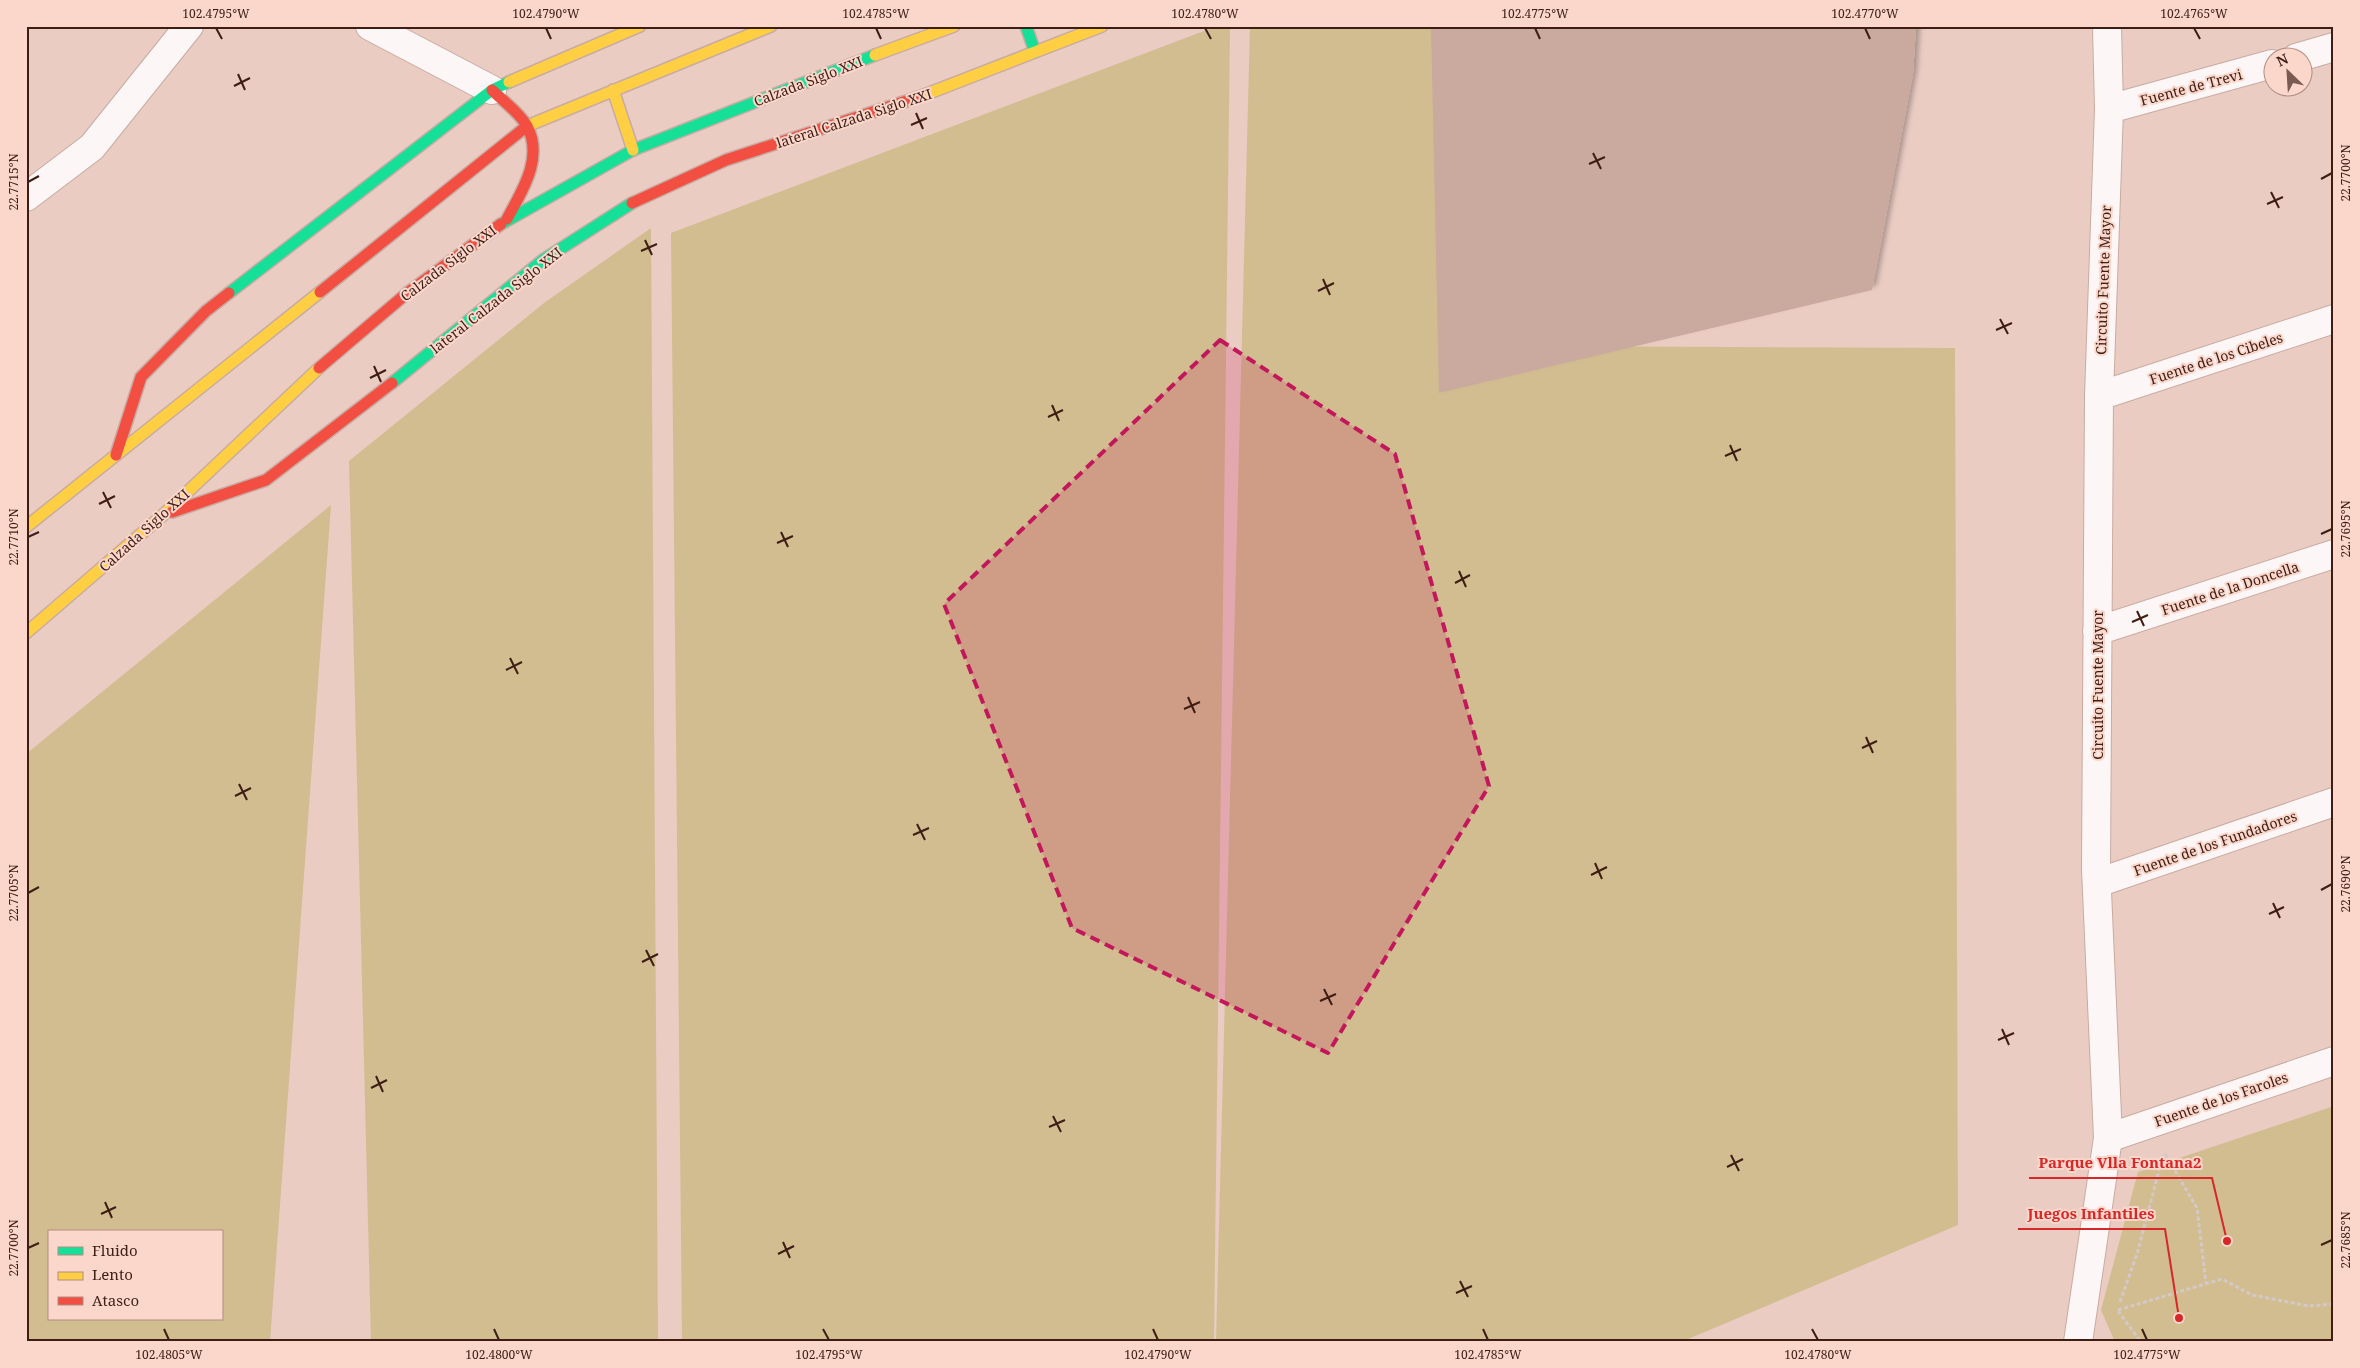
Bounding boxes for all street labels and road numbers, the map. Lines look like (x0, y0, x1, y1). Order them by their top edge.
street label: Calzada Siglo XXI (751, 51, 865, 111)
street label: Fuente de Trevi (2138, 64, 2245, 110)
street label: lateral Calzada Siglo XXI (774, 84, 934, 152)
street label: Circuito Fuente Mayor (2091, 205, 2115, 355)
street label: Calzada Siglo XXI (396, 221, 500, 305)
street label: lateral Calzada Siglo XXI (426, 243, 566, 357)
street label: Fuente de los Cibeles (2147, 327, 2285, 389)
street label: Calzada Siglo XXI (95, 484, 193, 576)
street label: Fuente de la Doncella (2159, 557, 2301, 619)
street label: Circuito Fuente Mayor (2088, 610, 2107, 760)
street label: Fuente de los Fundadores (2131, 806, 2299, 880)
street label: Fuente de los Faroles (2152, 1067, 2290, 1131)

